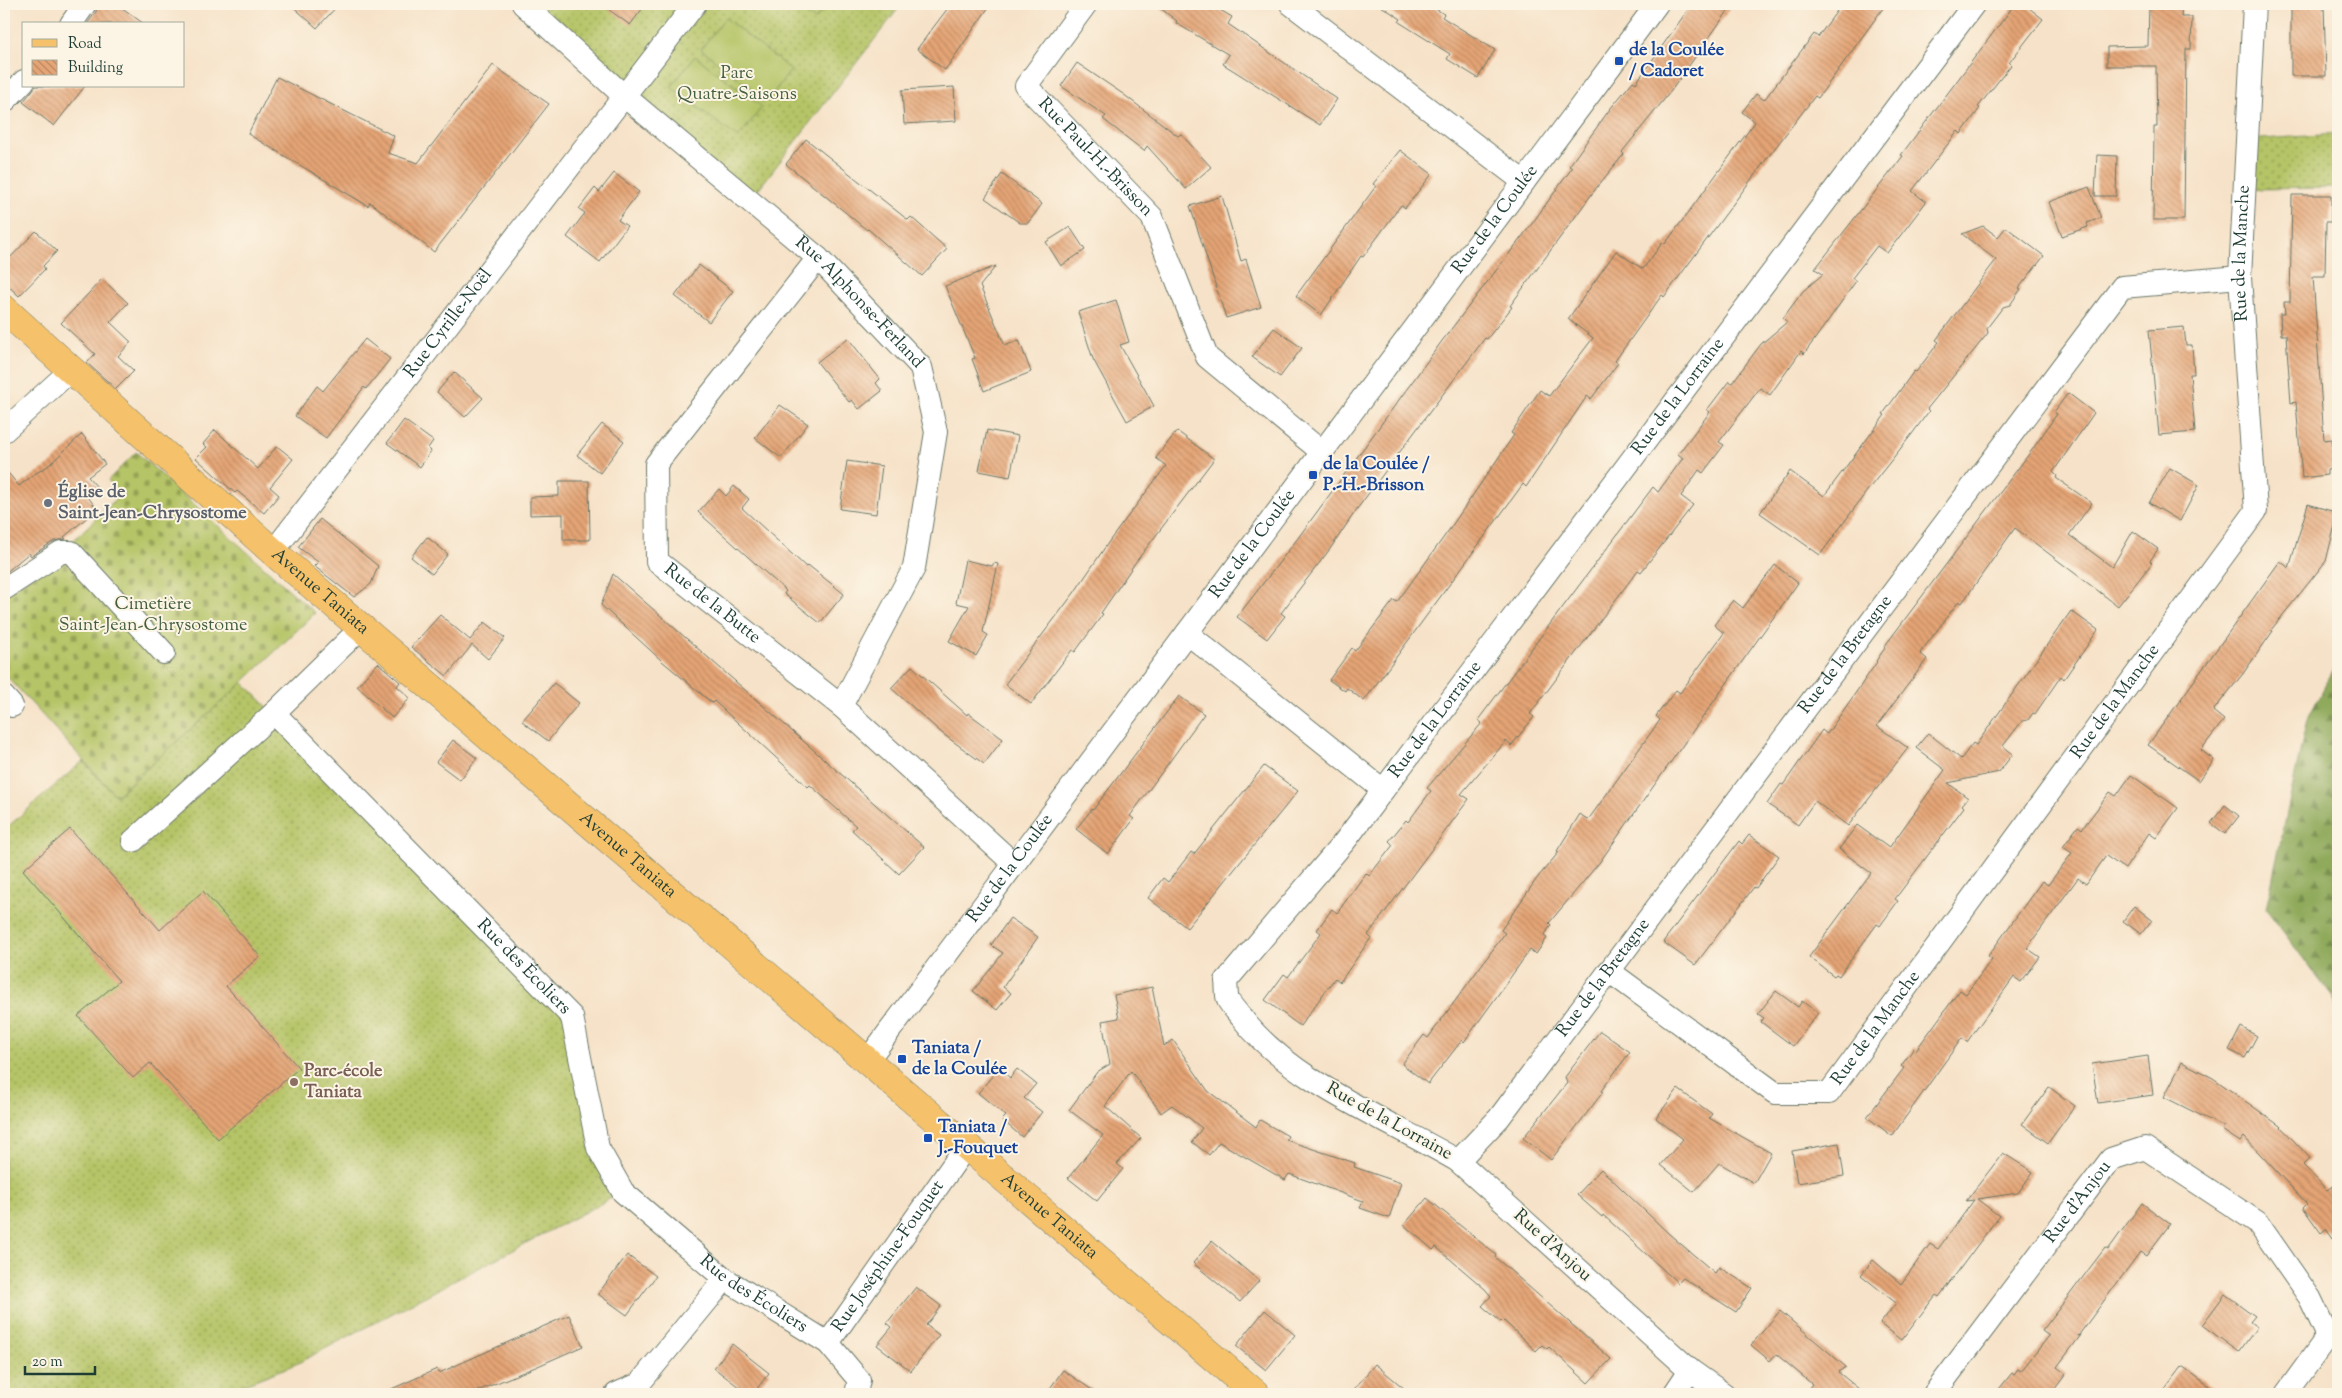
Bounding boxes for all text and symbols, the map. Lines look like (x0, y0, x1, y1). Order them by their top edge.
legend (22, 22, 185, 88)
text: Road (68, 34, 102, 55)
place label: de la Coulée / Cadoret (1629, 38, 1725, 85)
marker: de la Coulée / Cadoret (1613, 55, 1625, 67)
text: Building (68, 58, 123, 79)
park label: Parc Quatre-Saisons (677, 61, 797, 108)
street label: Rue Paul-H.-Brisson (1031, 92, 1159, 223)
street label: Rue de la Coulée (1446, 160, 1545, 280)
street label: Rue de la Manche (2227, 185, 2258, 322)
street label: Rue Alphonse-Ferland (789, 231, 929, 375)
street label: Rue Cyrille-Noël (398, 264, 499, 384)
street label: Rue de la Lorraine (1626, 333, 1731, 461)
place label: de la Coulée / P.-H.-Brisson (1323, 452, 1430, 499)
marker: de la Coulée / P.-H.-Brisson (1307, 469, 1319, 481)
place label: Église de Saint-Jean-Chrysostome (58, 479, 247, 527)
street label: Rue de la Coulée (1204, 484, 1303, 604)
marker: Église de Saint-Jean-Chrysostome (42, 497, 54, 509)
street label: Avenue Taniata (265, 543, 374, 641)
street label: Rue de la Butte (658, 558, 766, 651)
street label: Rue de la Bretagne (1793, 590, 1899, 720)
park label: Cimetière Saint-Jean-Chrysostome (59, 592, 247, 639)
street label: Rue de la Manche (2065, 639, 2167, 765)
street label: Rue de la Lorraine (1383, 656, 1489, 784)
street label: Avenue Taniata (573, 806, 682, 905)
street label: Rue de la Coulée (961, 809, 1060, 929)
street label: Rue des Écoliers (470, 913, 576, 1021)
street label: Rue de la Bretagne (1551, 913, 1657, 1043)
street label: Rue de la Manche (1825, 966, 1927, 1091)
place label: Taniata / de la Coulée (912, 1036, 1008, 1083)
marker: Taniata / de la Coulée (896, 1053, 908, 1065)
place label: Parc-école Taniata (304, 1059, 383, 1106)
marker: Parc-école Taniata (288, 1076, 300, 1088)
street label: Rue de la Lorraine (1321, 1076, 1457, 1168)
place label: Taniata / J.-Fouquet (936, 1115, 1019, 1162)
marker: Taniata / J.-Fouquet (922, 1132, 934, 1144)
street label: Rue d'Anjou (2039, 1155, 2118, 1249)
street label: Avenue Taniata (994, 1167, 1104, 1266)
street label: Rue Joséphine-Fouquet (826, 1175, 951, 1338)
street label: Rue d'Anjou (1507, 1204, 1597, 1288)
street label: Rue des Écoliers (693, 1249, 812, 1340)
scale bar (25, 1343, 95, 1375)
text: 20 m (32, 1352, 63, 1373)

